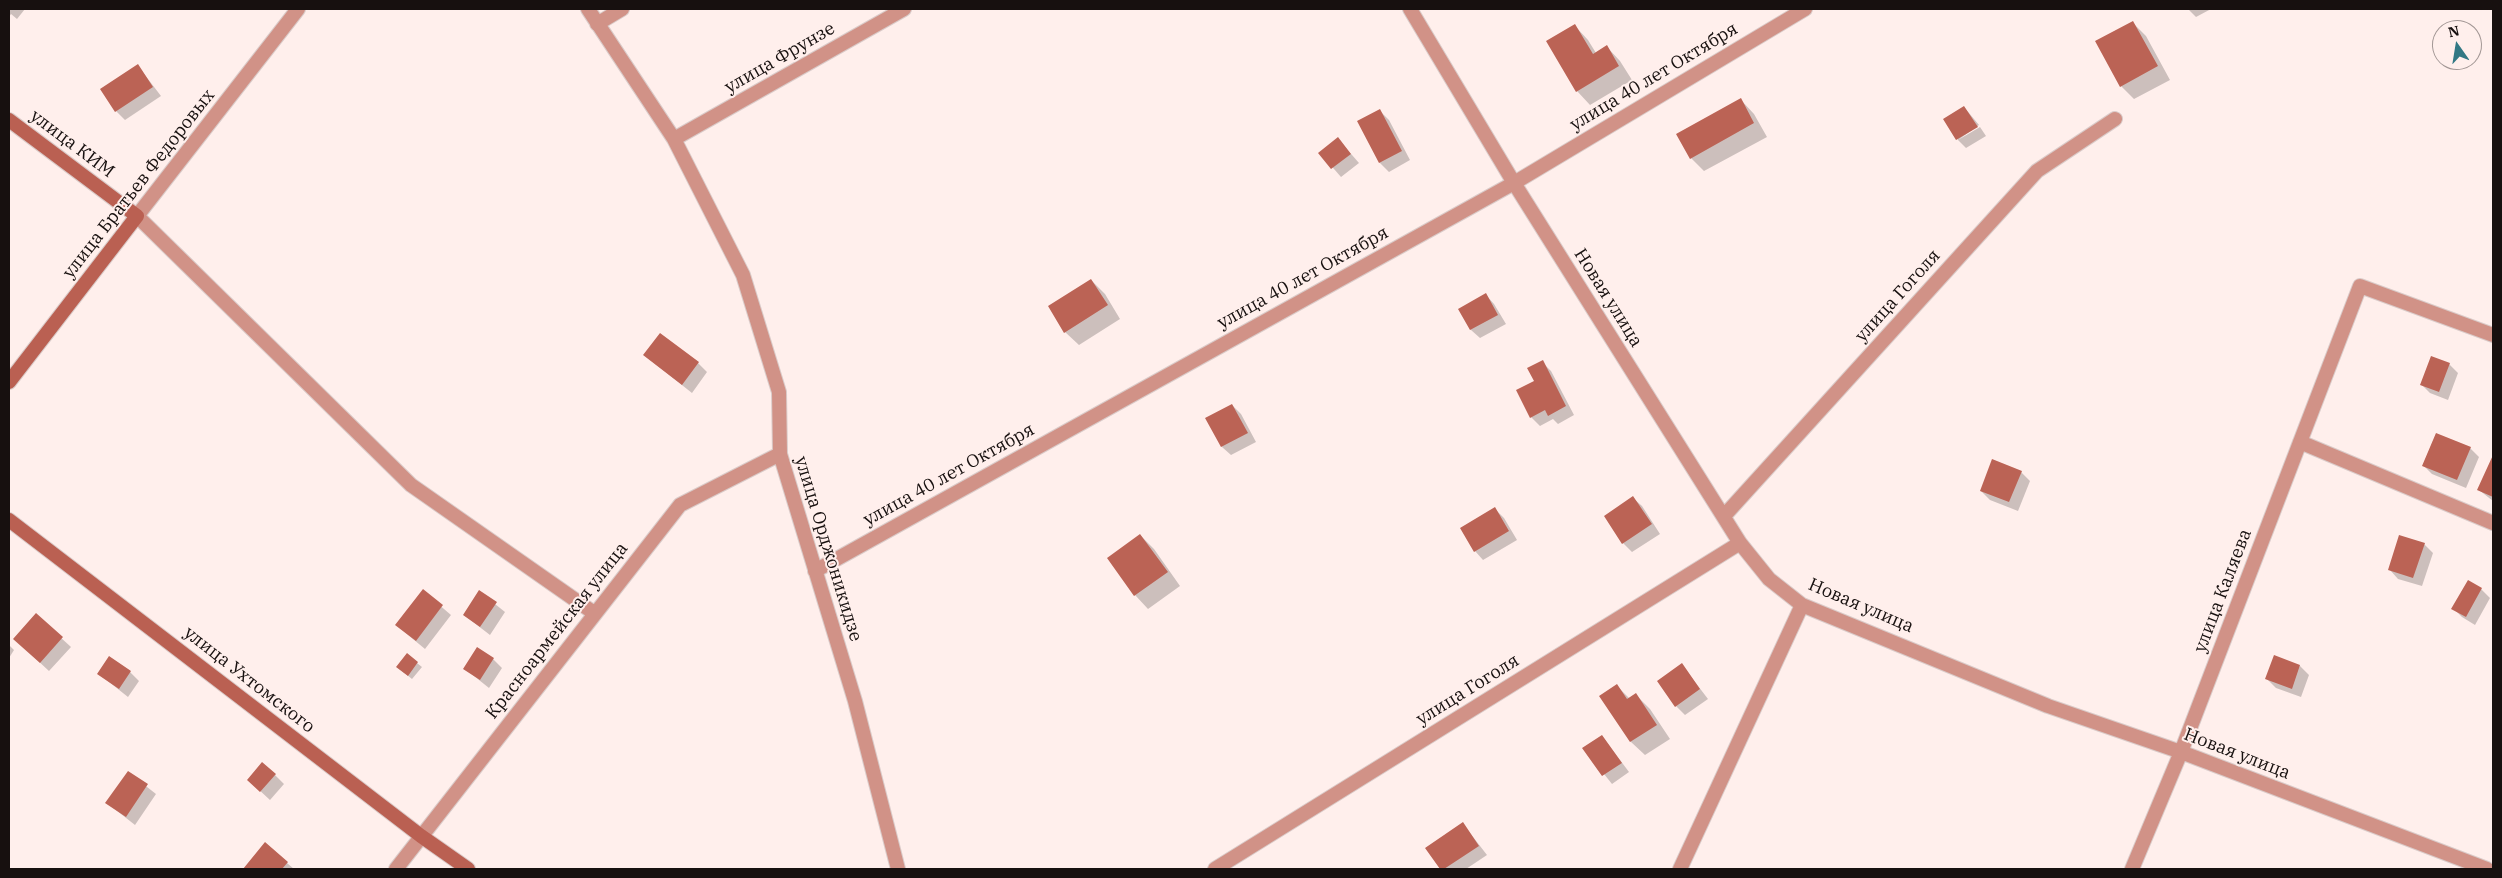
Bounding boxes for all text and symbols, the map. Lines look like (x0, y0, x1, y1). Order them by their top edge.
street label: улица Фрунзе (721, 18, 839, 98)
street label: улица 40 лет Октября (1566, 18, 1742, 136)
north arrow (2432, 20, 2482, 70)
text: N (2446, 21, 2461, 41)
street label: улица Братьев Федоровых (58, 85, 220, 283)
street label: улица КИМ (26, 105, 118, 183)
street label: улица 40 лет Октября (1214, 222, 1392, 334)
street label: Новая улица (1569, 245, 1647, 351)
street label: улица Гоголя (1851, 245, 1945, 347)
street label: улица 40 лет Октября (860, 419, 1038, 531)
street label: улица Орджоникидзе (790, 454, 866, 644)
street label: улица Каляева (2190, 526, 2256, 656)
street label: Красноармейская улица (481, 538, 633, 724)
street label: Новая улица (1805, 574, 1917, 638)
street label: улица Ухтомского (179, 622, 319, 738)
street label: улица Гоголя (1413, 650, 1523, 730)
street label: Новая улица (2181, 724, 2293, 784)

